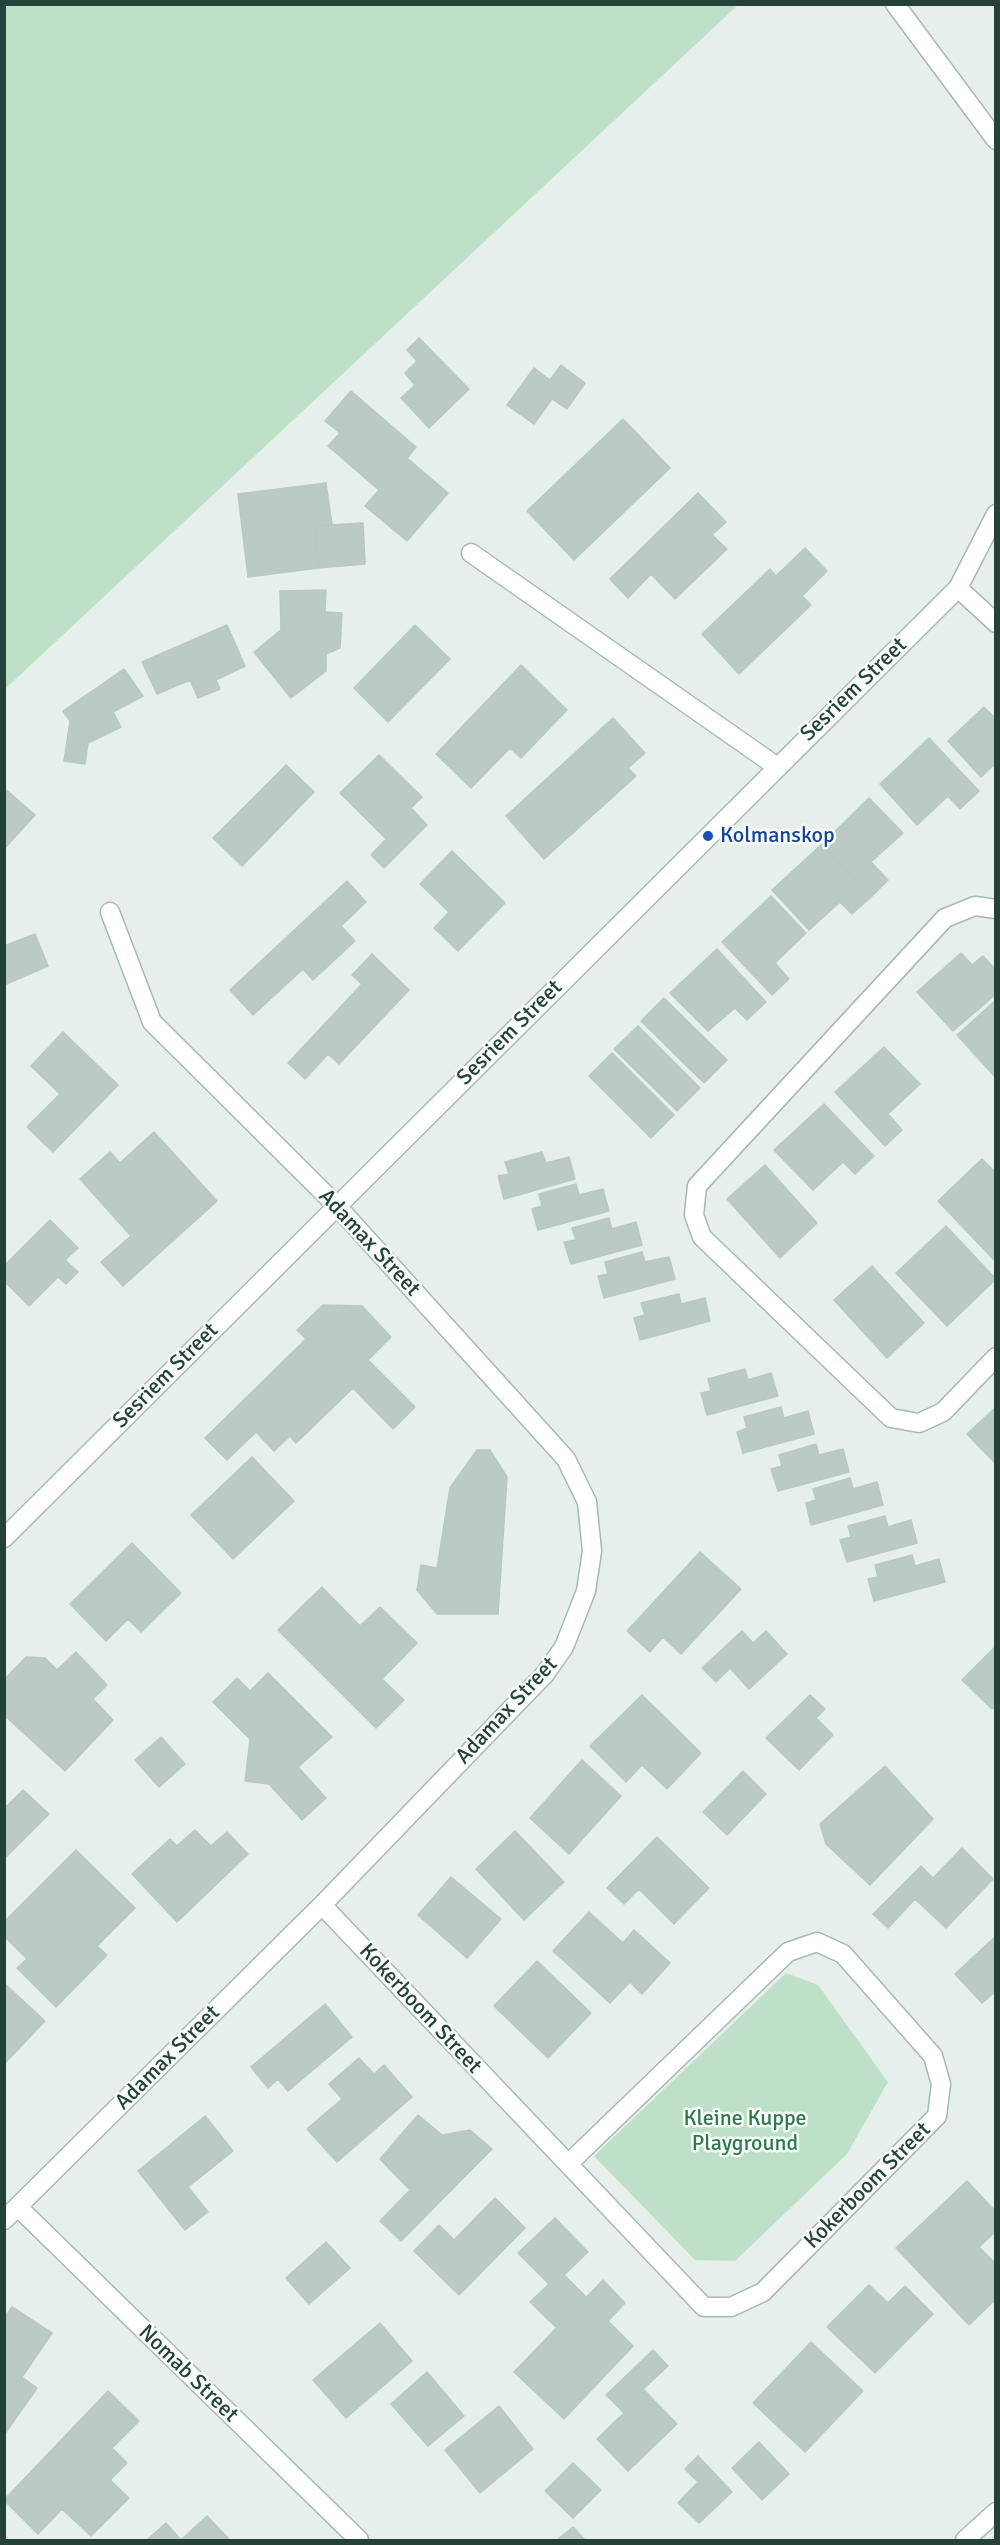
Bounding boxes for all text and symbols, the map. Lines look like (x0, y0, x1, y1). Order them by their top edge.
street label: Sesriem Street (795, 633, 913, 747)
place label: Kolmanskop (720, 823, 835, 849)
marker: Kolmanskop (701, 829, 715, 843)
street label: Sesriem Street (452, 975, 568, 1091)
street label: Adamax Street (313, 1184, 425, 1302)
street label: Sesriem Street (108, 1318, 224, 1434)
street label: Adamax Street (451, 1652, 563, 1770)
street label: Kokerboom Street (353, 1939, 487, 2079)
street label: Adamax Street (110, 2000, 226, 2116)
park label: Kleine Kuppe Playground (683, 2106, 807, 2158)
street label: Kokerboom Street (799, 2117, 937, 2255)
street label: Nomab Street (132, 2320, 244, 2428)

